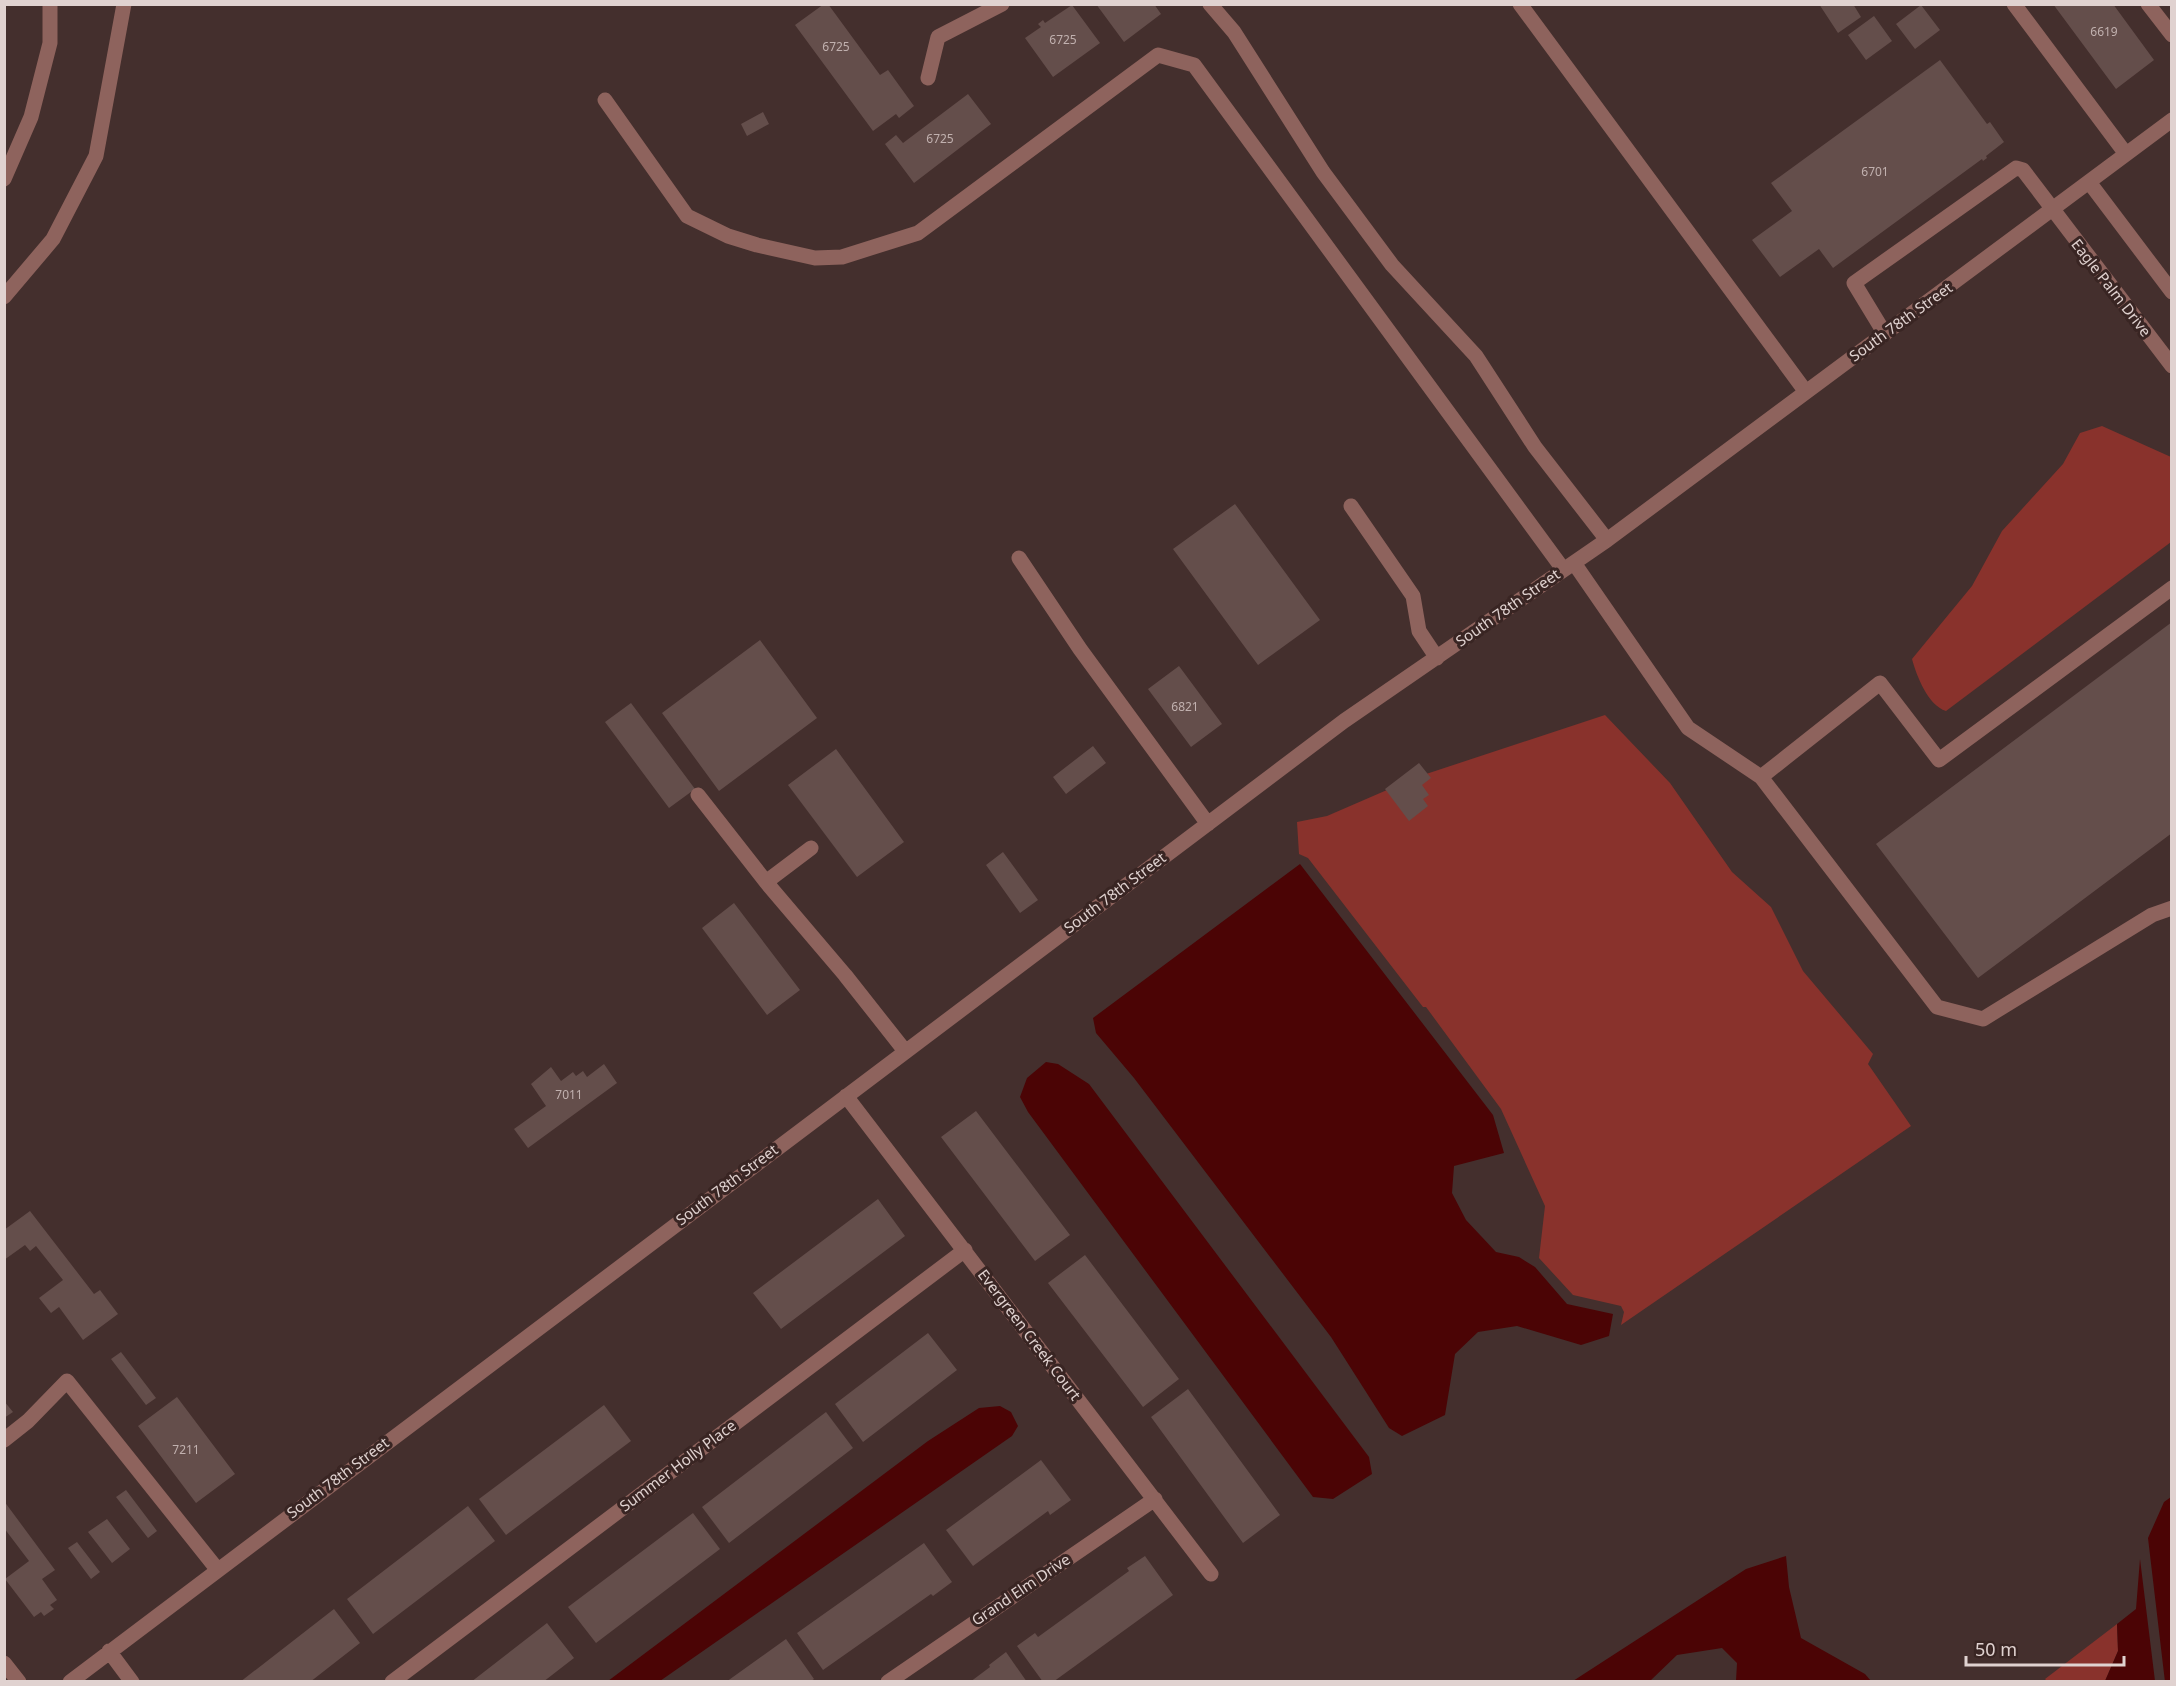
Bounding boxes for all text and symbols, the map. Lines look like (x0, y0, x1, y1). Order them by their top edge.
house number: 6619 (2090, 23, 2118, 40)
house number: 6725 (1049, 31, 1077, 48)
house number: 6725 (822, 38, 850, 55)
house number: 6725 (926, 130, 954, 147)
house number: 6701 (1861, 163, 1889, 180)
street label: Eagle Palm Drive (2067, 235, 2156, 340)
street label: South 78th Street (1845, 277, 1956, 365)
street label: South 78th Street (1451, 563, 1564, 651)
house number: 6821 (1171, 698, 1199, 715)
street label: South 78th Street (1059, 847, 1170, 937)
house number: 7011 (555, 1086, 583, 1103)
street label: South 78th Street (671, 1139, 782, 1229)
street label: Evergreen Creek Court (974, 1265, 1086, 1404)
street label: Summer Holly Place (615, 1415, 740, 1516)
street label: South 78th Street (282, 1432, 393, 1522)
house number: 7211 (172, 1441, 200, 1458)
street label: Grand Elm Drive (967, 1549, 1074, 1630)
scale bar (1966, 1629, 2124, 1667)
text: 50 m (1975, 1637, 2017, 1661)

